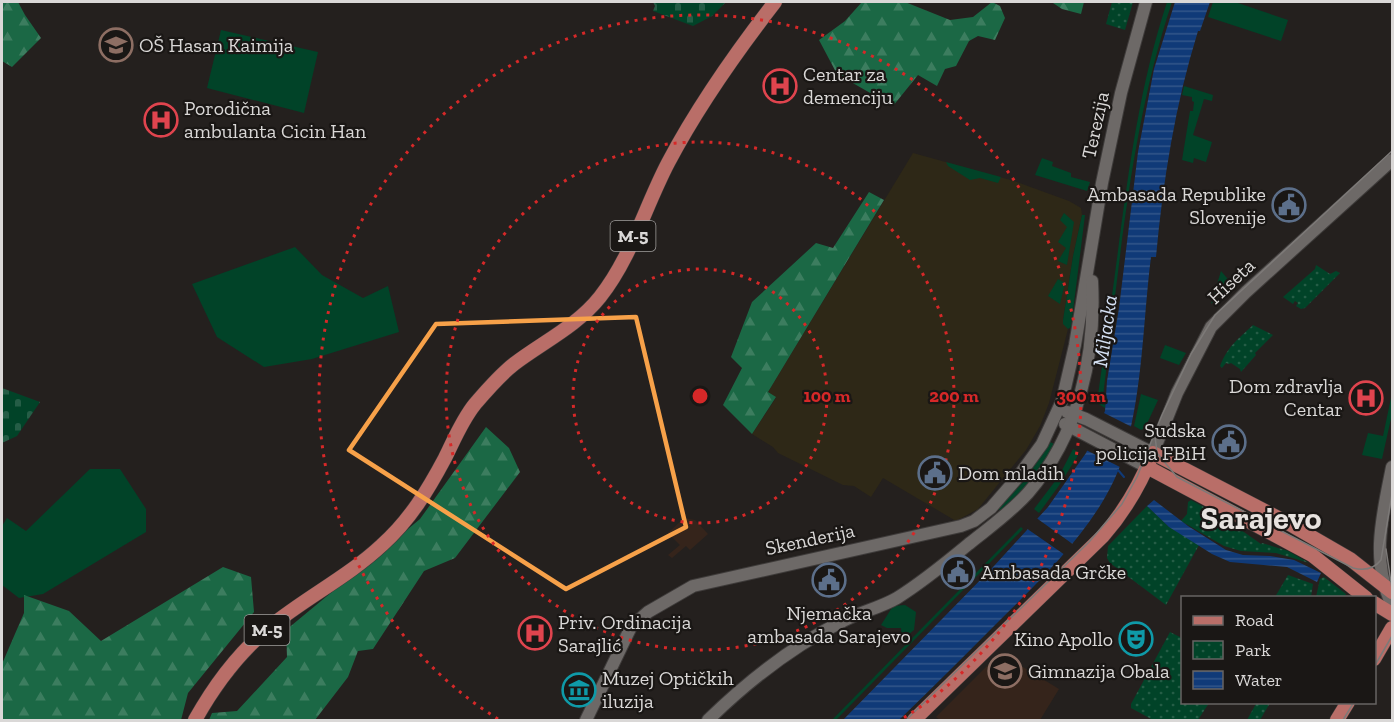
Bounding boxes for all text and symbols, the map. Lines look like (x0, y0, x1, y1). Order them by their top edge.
school or university icon: OŠ Hasan Kaimija (98, 27, 134, 63)
place label: OŠ Hasan Kaimija (139, 33, 294, 57)
place label: Centar za demenciju (803, 62, 893, 109)
hospital icon: Centar za demenciju (762, 68, 798, 104)
street label: Terezija (1076, 89, 1114, 161)
place label: Porodična ambulanta Cicin Han (184, 96, 367, 143)
hospital icon: Porodična ambulanta Cicin Han (143, 102, 179, 138)
place label: Ambasada Republike Slovenije (1087, 182, 1266, 229)
public building icon: Ambasada Republike Slovenije (1271, 187, 1307, 223)
road number: M-5 (610, 221, 656, 251)
street label: Hiseta (1202, 253, 1260, 309)
water label: Miljacka (1087, 293, 1122, 369)
place label: Dom zdravlja Centar (1229, 374, 1343, 421)
hospital icon: Dom zdravlja Centar (1348, 380, 1384, 416)
text: 100 m (803, 385, 851, 407)
text: 200 m (929, 385, 979, 407)
text: 300 m (1056, 385, 1106, 407)
centre of rings (690, 386, 710, 406)
place label: Sudska policija FBiH (1096, 418, 1206, 465)
public building icon: Sudska policija FBiH (1211, 424, 1247, 460)
public building icon: Dom mladih (917, 455, 953, 491)
place label: Dom mladih (958, 461, 1065, 485)
district label: Sarajevo (1201, 499, 1322, 537)
street label: Skenderija (763, 518, 857, 560)
public building icon: Ambasada Grčke (940, 554, 976, 590)
place label: Ambasada Grčke (981, 560, 1126, 584)
public building icon: Njemačka ambasada Sarajevo (811, 562, 847, 598)
legend (1181, 596, 1376, 704)
place label: Njemačka ambasada Sarajevo (747, 601, 911, 648)
text: Road (1235, 609, 1274, 631)
place label: Priv. Ordinacija Sarajlić (558, 610, 692, 657)
road number: M-5 (244, 615, 290, 645)
hospital icon: Priv. Ordinacija Sarajlić (517, 615, 553, 651)
theatre icon: Kino Apollo (1118, 621, 1154, 657)
place label: Kino Apollo (1014, 627, 1113, 651)
text: Park (1235, 639, 1271, 661)
school or university icon: Gimnazija Obala (987, 653, 1023, 689)
place label: Gimnazija Obala (1028, 659, 1170, 683)
place label: Muzej Optičkih iluzija (602, 666, 735, 713)
text: Water (1235, 669, 1282, 691)
museum icon: Muzej Optičkih iluzija (561, 672, 597, 708)

